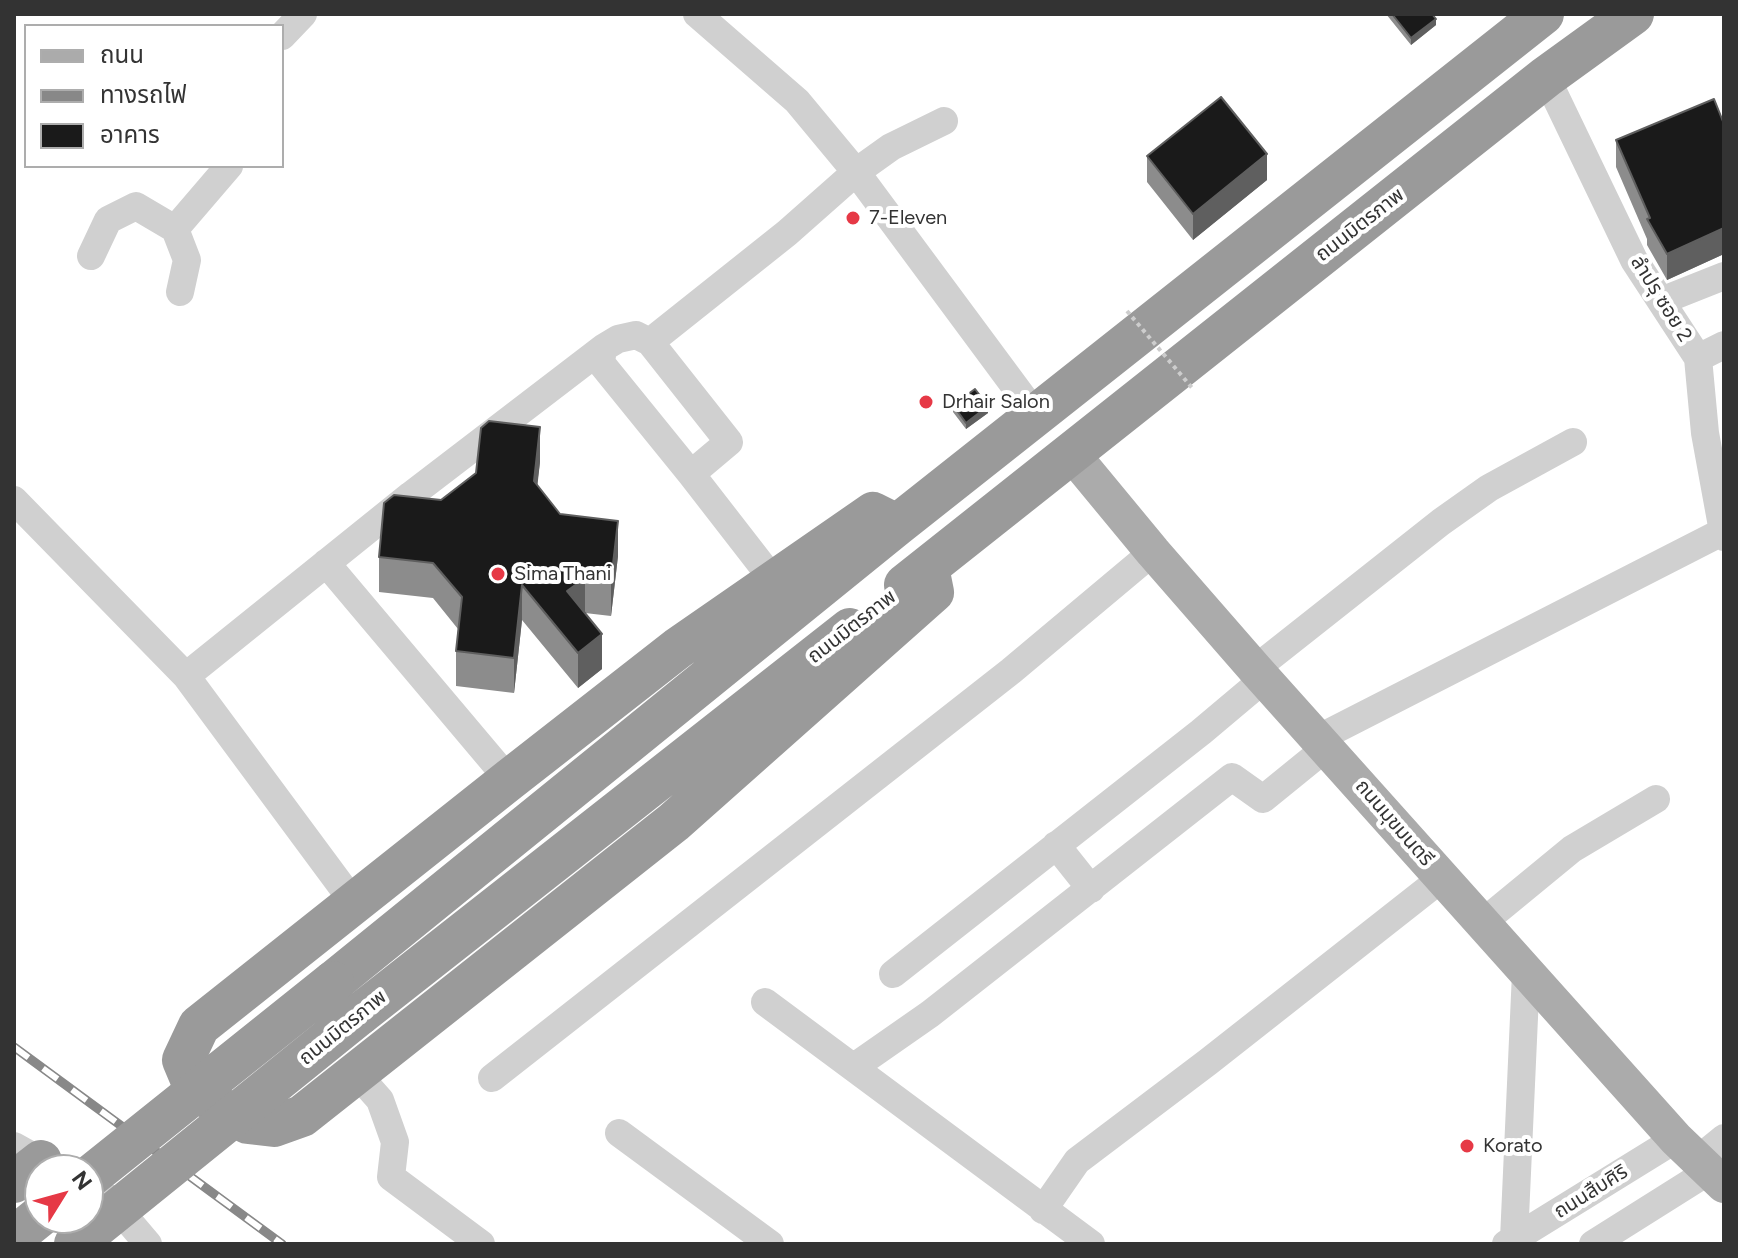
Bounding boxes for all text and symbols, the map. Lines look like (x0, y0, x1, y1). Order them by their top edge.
legend (24, 24, 284, 168)
text: ถนน (100, 40, 144, 69)
text: ทางรถไฟ (100, 80, 187, 109)
text: อาคาร (100, 120, 160, 149)
street label: ถนนมิตรภาพ (1311, 183, 1409, 267)
place label: 7-Eleven (869, 206, 947, 230)
marker: 7-Eleven (844, 209, 862, 227)
street label: ลำปรุ ซอย 2 (1625, 252, 1697, 346)
place label: Drhair Salon (942, 390, 1050, 414)
marker: Drhair Salon (917, 393, 935, 411)
place label: Sima Thani (514, 562, 611, 586)
marker: Sima Thani (489, 565, 507, 583)
street label: ถนนมิตรภาพ (803, 585, 901, 669)
street label: ถนนมุขมนตรี (1350, 775, 1438, 871)
street label: ถนนมิตรภาพ (294, 986, 392, 1070)
place label: Korato (1483, 1134, 1543, 1158)
marker: Korato (1458, 1137, 1476, 1155)
north arrow (24, 1154, 104, 1234)
street label: ถนนสืบศิริ (1550, 1160, 1632, 1224)
text: N (66, 1166, 98, 1195)

